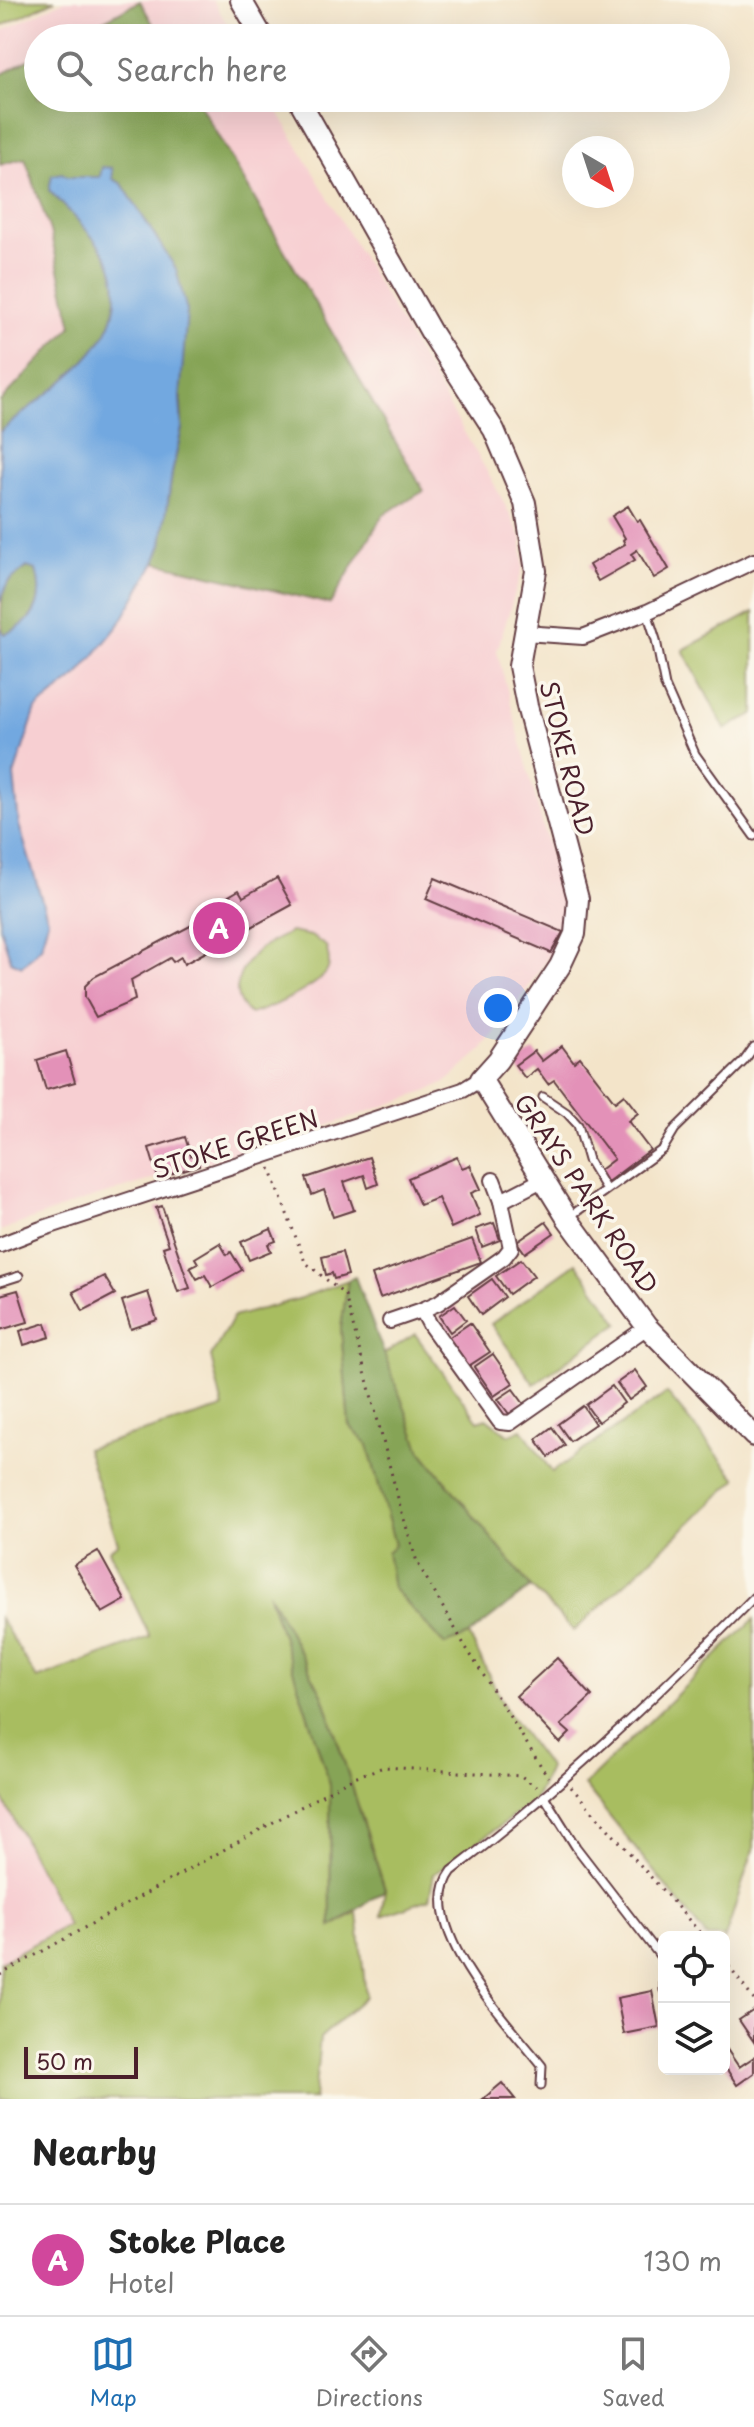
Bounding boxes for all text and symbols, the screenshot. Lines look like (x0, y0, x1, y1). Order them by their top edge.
search box (24, 24, 730, 112)
icon: search (52, 46, 96, 90)
text: Search here (116, 46, 288, 91)
north arrow (562, 136, 634, 208)
street label: STOKE ROAD (531, 677, 605, 839)
pin: A (193, 898, 245, 958)
your location (478, 988, 518, 1028)
street label: GRAYS PARK ROAD (507, 1086, 667, 1300)
street label: STOKE GREEN (147, 1099, 323, 1187)
map controls (658, 1931, 730, 2075)
button: locate (658, 1931, 730, 2003)
button: layers (658, 2003, 730, 2075)
scale bar (24, 2043, 138, 2079)
text: 50 m (36, 2044, 93, 2077)
text: Nearby (32, 2125, 157, 2177)
text: Stoke Place (108, 2218, 286, 2263)
text: A (48, 2241, 68, 2280)
text: 130 m (643, 2241, 722, 2280)
text: Hotel (108, 2263, 174, 2302)
tab: Map (90, 2332, 137, 2413)
tab: Directions (316, 2332, 423, 2413)
tab: Saved (602, 2332, 664, 2413)

